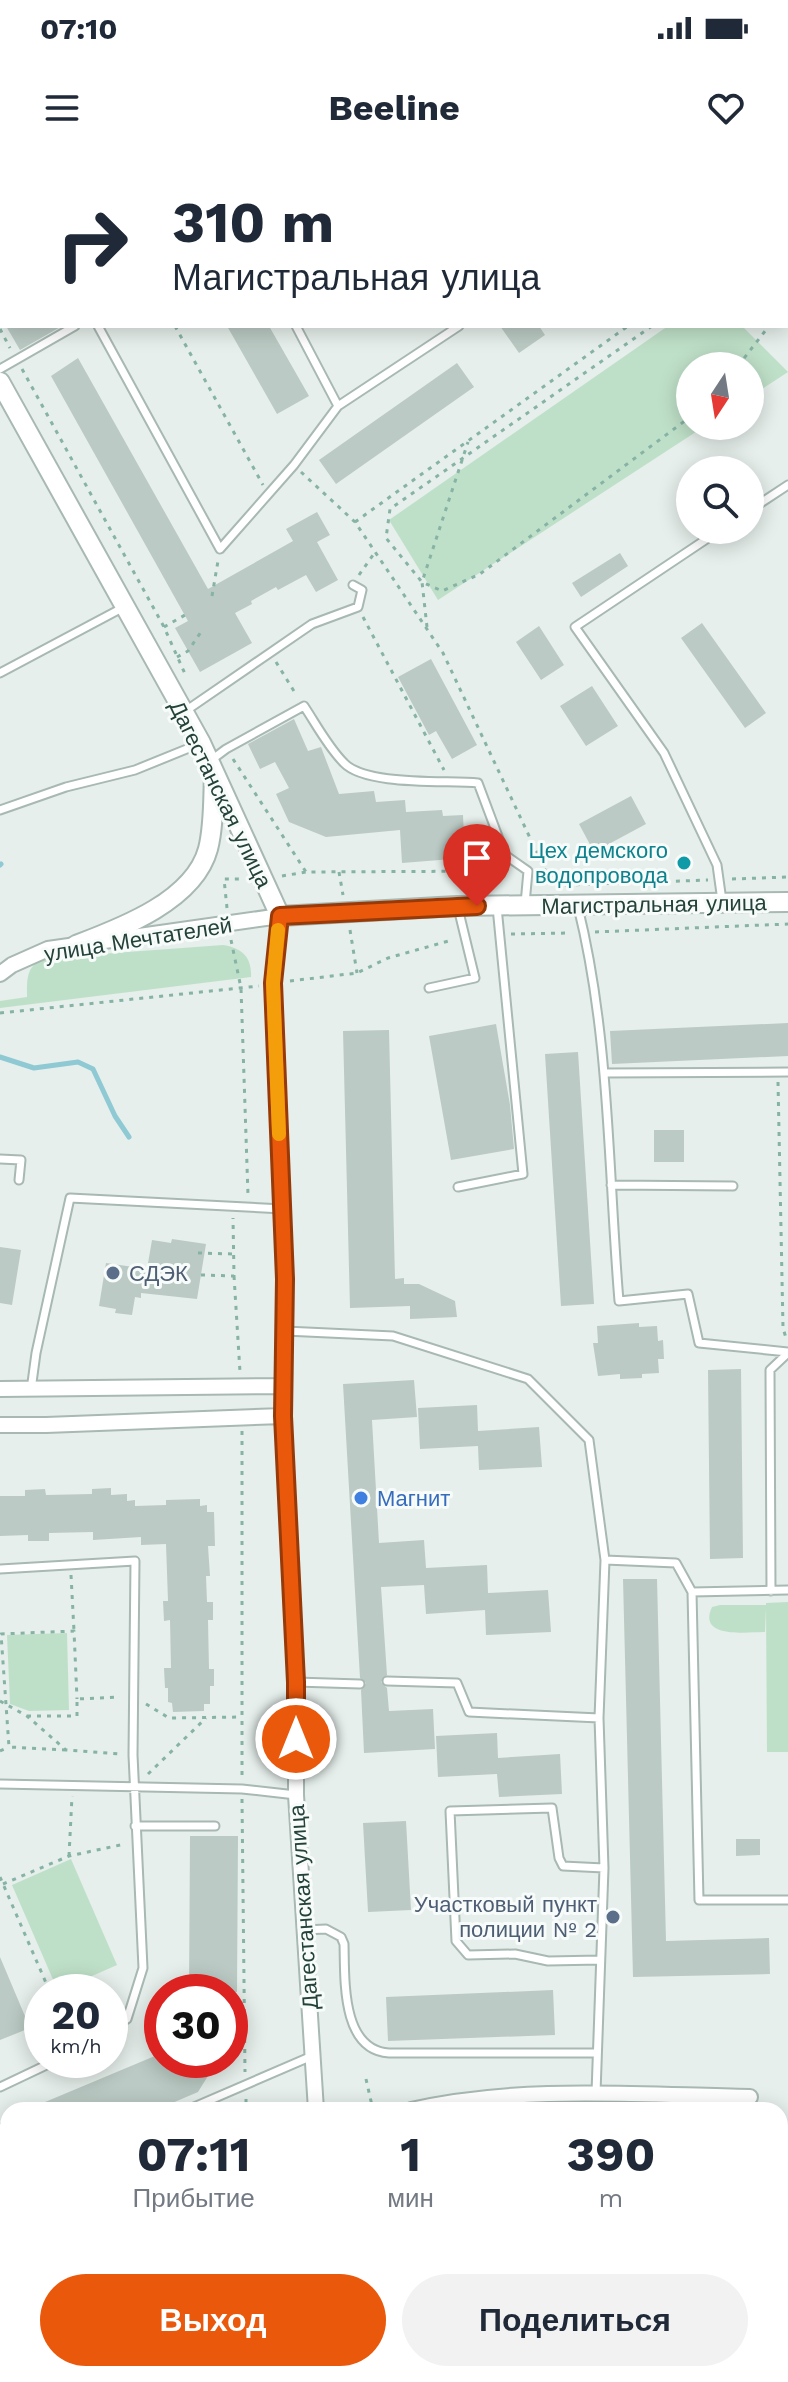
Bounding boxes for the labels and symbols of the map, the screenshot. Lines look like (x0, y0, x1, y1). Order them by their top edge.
north arrow (676, 352, 764, 440)
street label: Дагестанская улица (164, 696, 277, 893)
pin (443, 824, 511, 906)
place label: Цех демского водопровода (528, 838, 669, 888)
marker: Цех демского водопровода (675, 854, 693, 872)
street label: Магистральная улица (541, 890, 768, 919)
street label: улица Мечтателей (42, 912, 234, 967)
place label: СДЭК (129, 1261, 188, 1286)
marker: СДЭК (104, 1264, 122, 1282)
place label: Магнит (377, 1486, 450, 1511)
marker: Магнит (352, 1489, 370, 1507)
position arrow (254, 1697, 338, 1781)
street label: Дагестанская улица (284, 1803, 323, 2010)
place label: Участковый пункт полиции № 2 (414, 1892, 597, 1942)
marker: Участковый пункт полиции № 2 (604, 1908, 622, 1926)
speed limit sign: 30 (144, 1974, 248, 2078)

